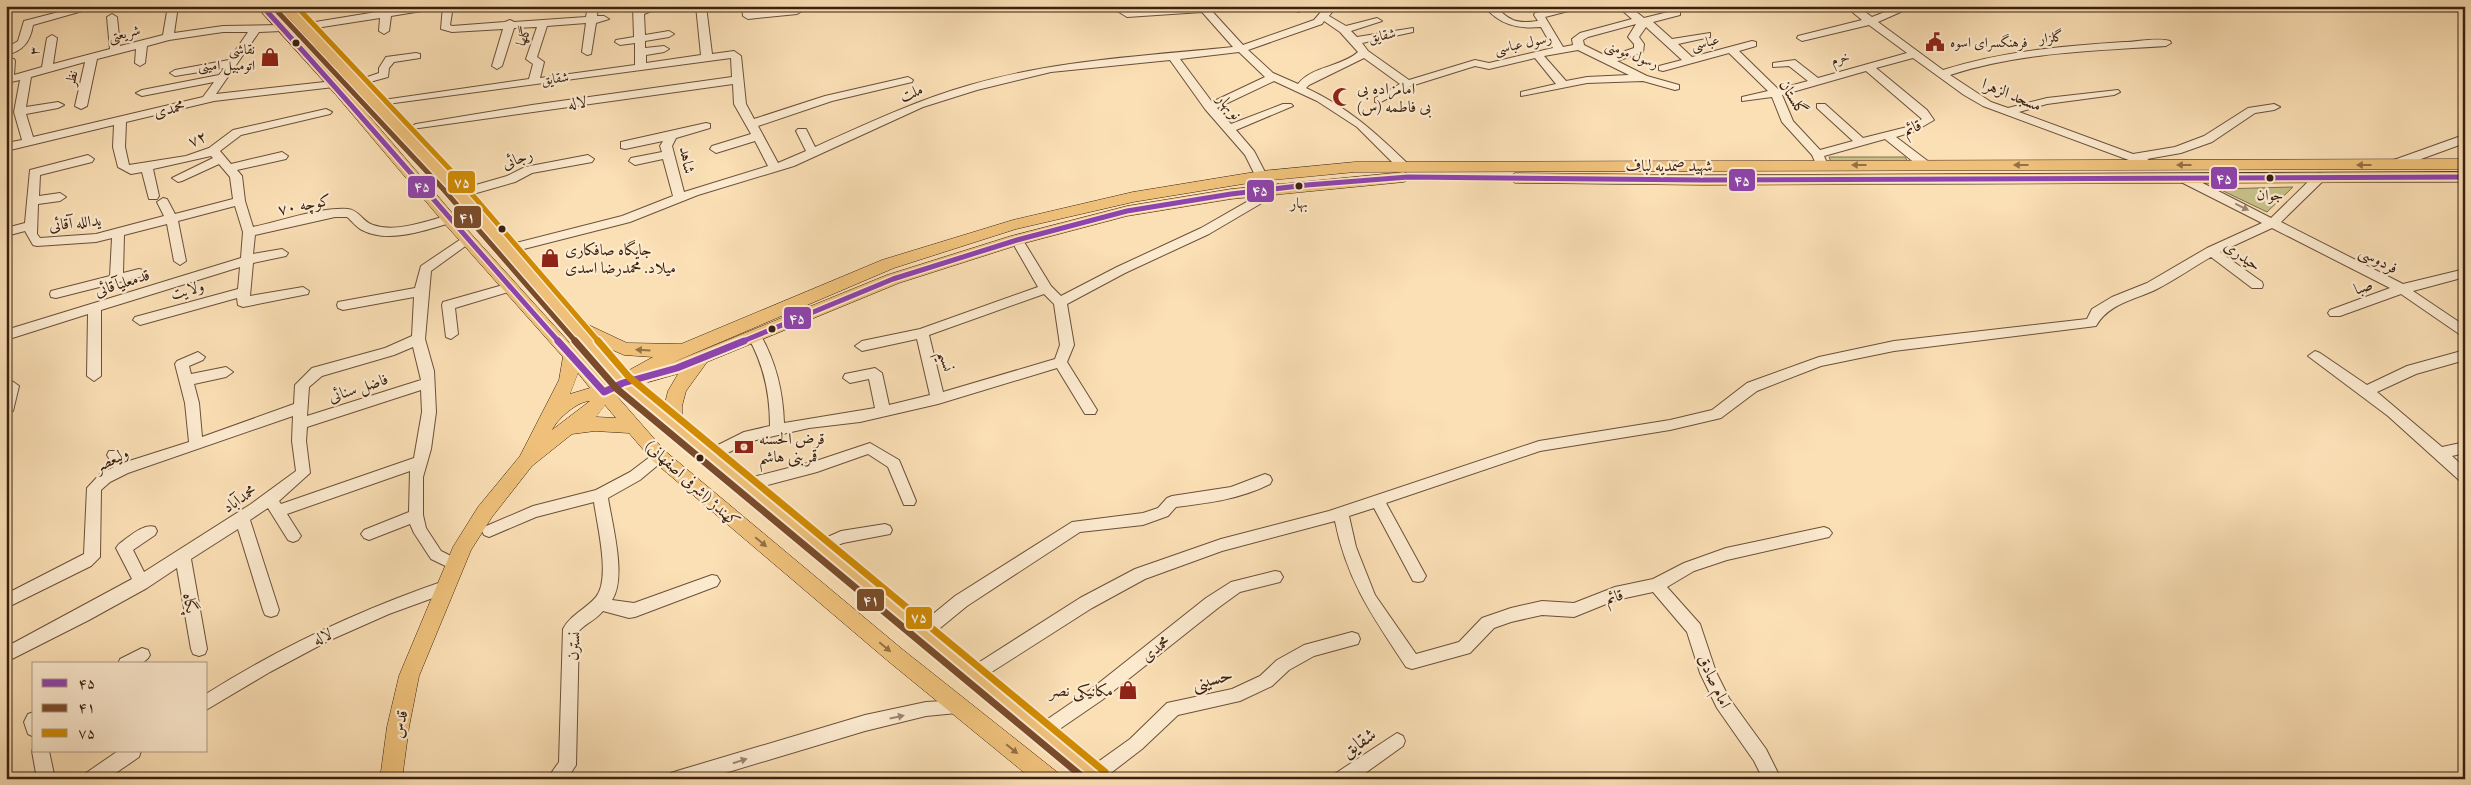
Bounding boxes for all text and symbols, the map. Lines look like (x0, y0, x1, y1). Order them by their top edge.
street label: شریعتی (106, 21, 142, 47)
street label: گلها (512, 24, 535, 48)
street label: شقایق (1367, 24, 1397, 47)
street label: گلزار (2036, 28, 2064, 47)
street label: رسول عباسی (1493, 29, 1554, 59)
street label: عباسی (1689, 31, 1721, 55)
public building icon: فرهنگسرای اسوه (1924, 31, 1946, 53)
place label: فرهنگسرای اسوه (1950, 33, 2028, 52)
street label: رسول مومنی (1602, 37, 1661, 73)
unlabelled marker (291, 38, 301, 48)
place label: نقاشی اتومبیل امینی (198, 41, 255, 76)
street label: ۳ (25, 46, 44, 56)
shop icon: نقاشی اتومبیل امینی (259, 46, 281, 68)
street label: خرم (1829, 48, 1853, 73)
street label: نظر (61, 68, 82, 89)
street label: شقایق (540, 68, 570, 89)
street label: مسجد الزهرا (1979, 74, 2044, 116)
street label: گلستان (1775, 76, 1812, 119)
street label: ملت (897, 79, 926, 106)
place label: امامزاده بی بی فاطمه (س) (1357, 79, 1431, 118)
mosque icon: امامزاده بی بی فاطمه (س) (1331, 86, 1353, 108)
street label: نوبهار (1211, 88, 1246, 124)
street label: لاله (566, 92, 588, 113)
street label: محمدی (152, 96, 187, 121)
street label: قائم (1900, 115, 1926, 144)
street label: ۷۲ (185, 126, 210, 151)
street label: رجائی (499, 144, 535, 173)
street label: شاهد (676, 145, 699, 175)
street label: شهید صمدیه لباف (1625, 156, 1713, 176)
one-way arrow (1850, 161, 1866, 169)
one-way arrow (2013, 161, 2029, 169)
one-way arrow (2175, 161, 2191, 169)
one-way arrow (2355, 161, 2371, 169)
line badge: ۴۵ (2210, 166, 2238, 190)
line badge: ۴۵ (1728, 168, 1756, 192)
line badge: ۷۵ (447, 170, 476, 194)
text: ۴۵ (2216, 170, 2232, 187)
text: ۴۵ (1734, 172, 1750, 189)
marker: جوان (2265, 173, 2275, 183)
text: ۷۵ (454, 174, 470, 191)
line badge: ۴۵ (407, 175, 436, 199)
text: ۴۵ (414, 178, 430, 195)
line badge: ۴۵ (1246, 179, 1275, 203)
marker: بهار (1294, 181, 1304, 191)
text: ۴۵ (1252, 182, 1268, 199)
place label: جوان (2257, 186, 2283, 204)
street label: کوچه ۷۰ (276, 190, 333, 221)
place label: بهار (1288, 194, 1308, 213)
one-way arrow (2235, 203, 2249, 211)
line badge: ۴۱ (453, 205, 482, 229)
text: ۴۱ (459, 209, 475, 226)
street label: یدالله آقائی (48, 210, 103, 235)
unlabelled marker (497, 224, 507, 234)
street label: حیدری (2221, 236, 2265, 275)
place label: جایگاه صافکاری میلاد. محمدرضا اسدی (565, 239, 676, 277)
street label: فردوسی (2355, 241, 2401, 279)
shop icon: جایگاه صافکاری میلاد. محمدرضا اسدی (539, 247, 561, 269)
street label: قدمعلیآقائی (92, 265, 152, 300)
street label: صبا (2351, 274, 2375, 299)
street label: ولایت (168, 276, 206, 304)
line badge: ۴۵ (783, 306, 812, 330)
text: ۴۵ (789, 310, 805, 327)
unlabelled marker (767, 324, 777, 334)
one-way arrow (635, 346, 651, 354)
street label: نسیم (928, 349, 958, 375)
street label: فاضل سنائی (326, 369, 391, 408)
place label: قرض الحسنه قمربنی هاشم (759, 429, 825, 473)
street label: کهندژ (اشرفی اصفهانی) (641, 436, 744, 532)
bank icon: قرض الحسنه قمربنی هاشم (733, 436, 755, 458)
street label: ولیعصر (89, 443, 132, 478)
unlabelled marker (695, 453, 705, 463)
street label: محمدآباد (219, 480, 260, 517)
one-way arrow (754, 536, 766, 548)
street label: قائم (1603, 585, 1627, 613)
line badge: ۴۱ (856, 588, 885, 612)
street label: پگاه (177, 591, 203, 616)
text: ۴۱ (863, 592, 879, 609)
line badge: ۷۵ (905, 606, 933, 630)
text: ۷۵ (911, 609, 927, 626)
street label: لاله (310, 624, 335, 649)
street label: نسترن (563, 631, 584, 661)
street label: محمدی (1137, 631, 1174, 666)
one-way arrow (878, 641, 891, 652)
street label: امام صادق (1689, 651, 1735, 713)
legend (32, 662, 208, 752)
street label: حسینی (1189, 663, 1236, 697)
text: ۴۵ (78, 674, 96, 692)
shop icon: مکانیکی نصر (1117, 679, 1139, 701)
place label: مکانیکی نصر (1047, 681, 1113, 702)
text: ۴۱ (78, 698, 96, 716)
street label: قدس (387, 708, 412, 740)
one-way arrow (889, 712, 905, 720)
street label: شقایق (1337, 723, 1381, 763)
text: ۷۵ (78, 724, 96, 742)
one-way arrow (1005, 743, 1018, 754)
one-way arrow (733, 757, 748, 764)

